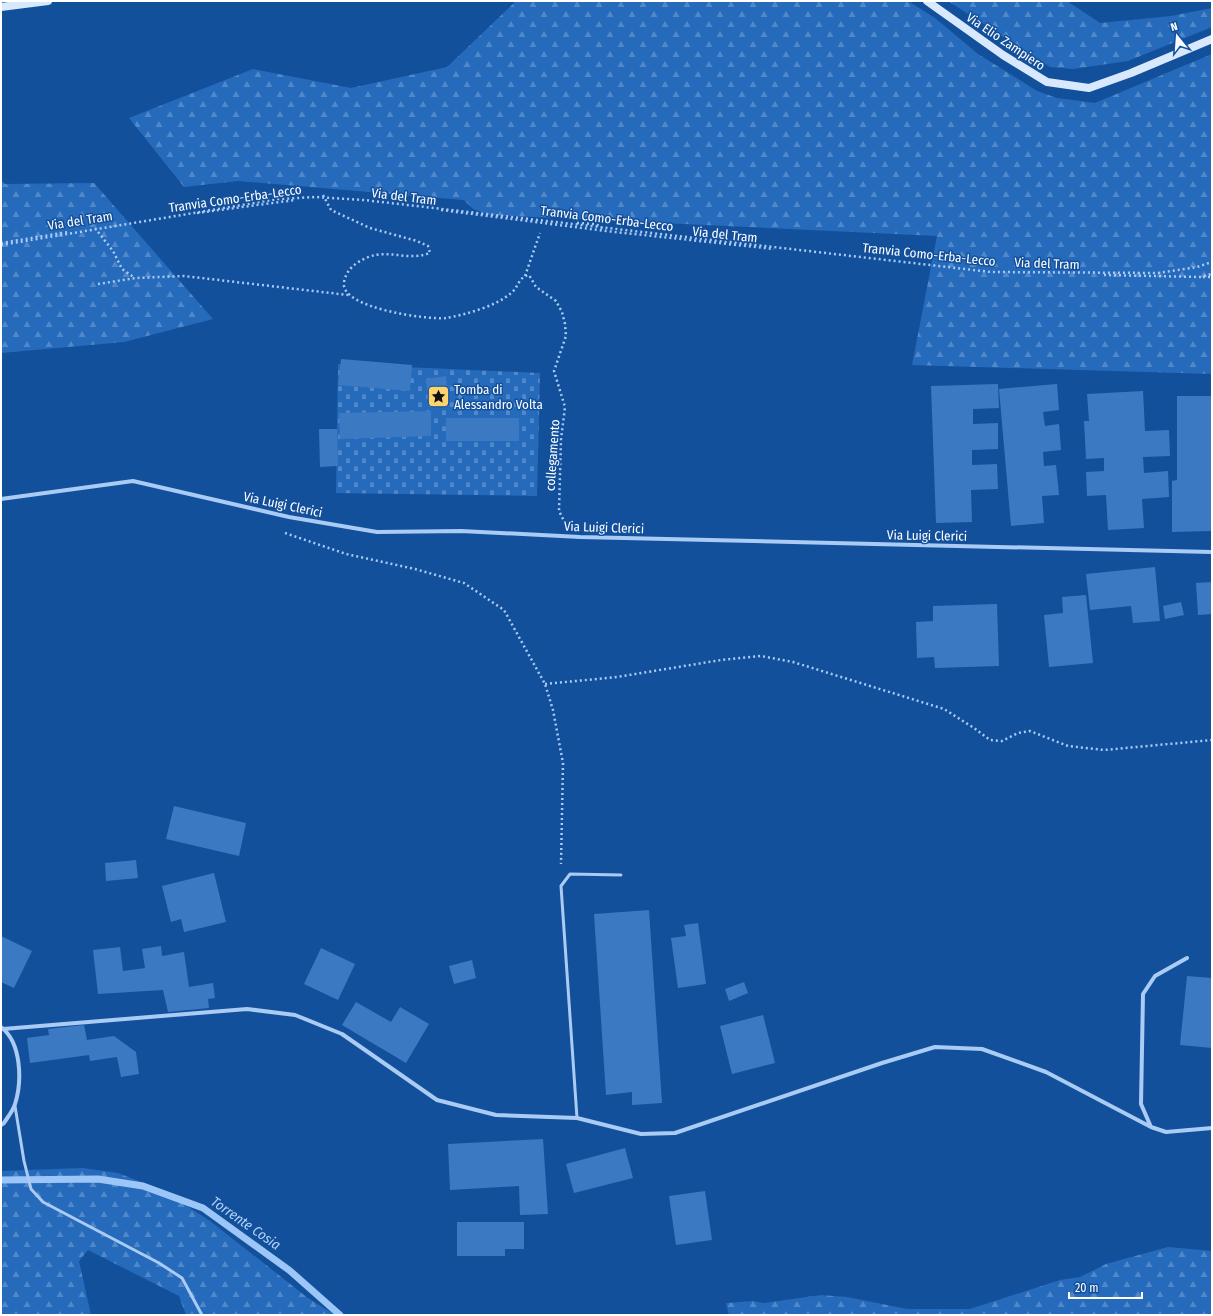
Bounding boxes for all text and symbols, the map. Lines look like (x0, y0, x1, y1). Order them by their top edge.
street label: Via Elio Zampiero (963, 10, 1048, 73)
north arrow (1157, 16, 1197, 56)
text: N (1169, 20, 1179, 34)
street label: Tranvia Como-Erba-Lecco (168, 182, 303, 215)
street label: Via del Tram (371, 185, 437, 208)
street label: Tranvia Como-Erba-Lecco (540, 203, 674, 234)
street label: Via del Tram (47, 208, 114, 233)
street label: Via del Tram (692, 224, 758, 245)
street label: Tranvia Como-Erba-Lecco (862, 240, 996, 269)
street label: Via del Tram (1014, 255, 1080, 272)
place label: Tomba di Alessandro Volta (454, 382, 543, 412)
place icon: Tomba di Alessandro Volta (426, 383, 452, 409)
street label: collegamento (543, 419, 562, 491)
street label: Via Luigi Clerici (242, 489, 324, 520)
street label: Via Luigi Clerici (564, 519, 644, 536)
street label: Via Luigi Clerici (887, 527, 967, 544)
water label: Torrente Cosia (208, 1193, 284, 1254)
scale bar (1069, 1274, 1142, 1300)
text: 20 m (1075, 1281, 1099, 1295)

